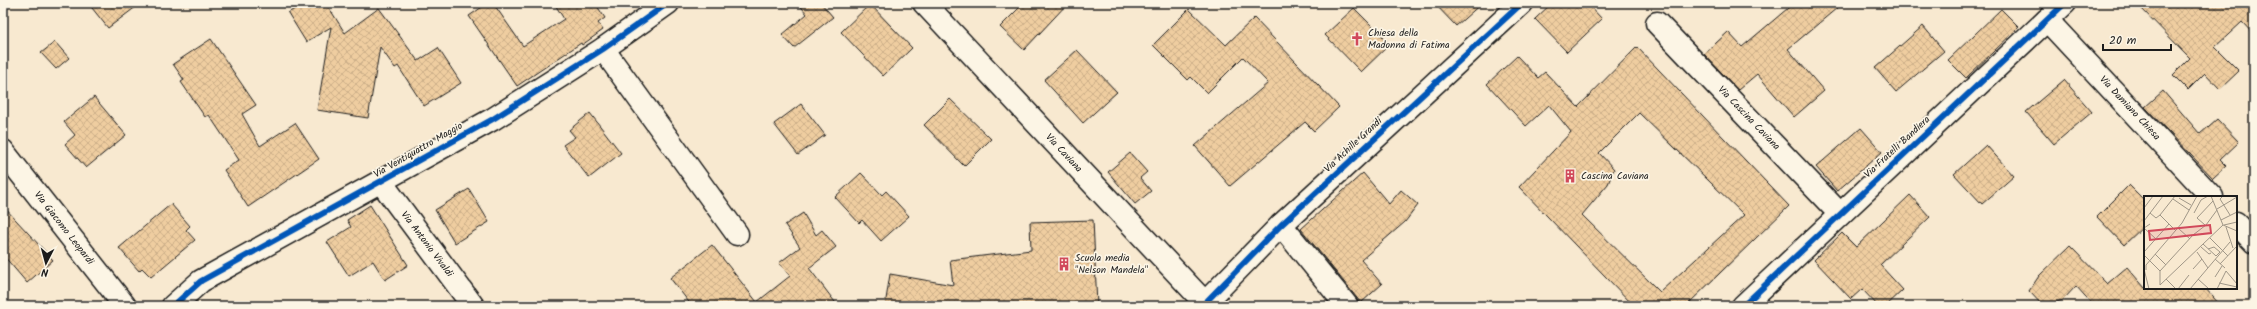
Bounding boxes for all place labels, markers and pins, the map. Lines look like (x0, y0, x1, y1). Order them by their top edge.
place label: Chiesa della Madonna di Fatima (1368, 25, 1450, 53)
church icon: Chiesa della Madonna di Fatima (1349, 31, 1365, 47)
building icon: Cascina Caviana (1562, 168, 1578, 184)
place label: Cascina Caviana (1581, 168, 1649, 184)
place label: Scuola media "Nelson Mandela" (1075, 250, 1149, 278)
building icon: Scuola media "Nelson Mandela" (1056, 256, 1072, 272)

